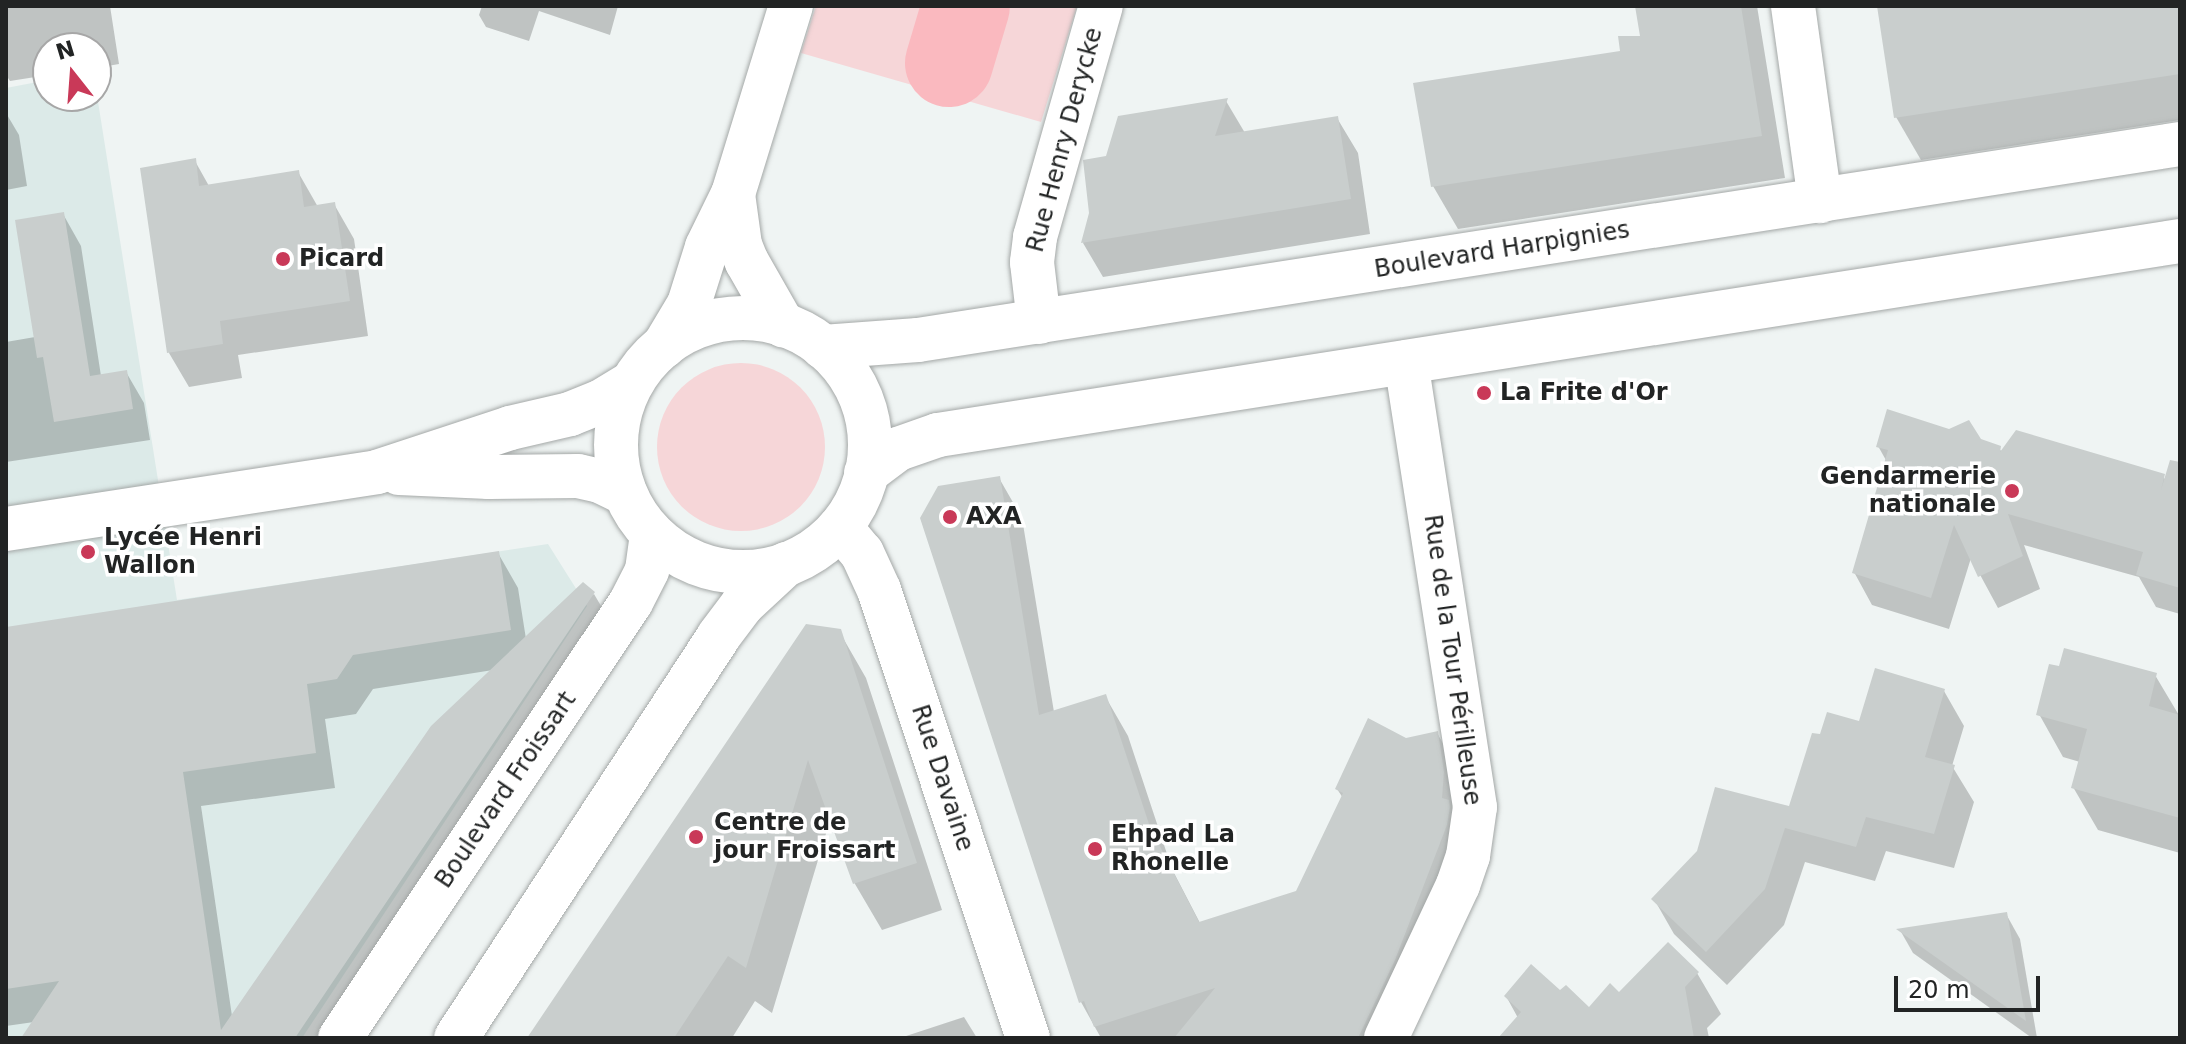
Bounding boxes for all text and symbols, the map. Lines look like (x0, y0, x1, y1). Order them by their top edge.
street label: Rue Henry Derycke (1021, 25, 1109, 255)
north arrow (32, 32, 112, 112)
text: N (53, 36, 78, 65)
street label: Boulevard Harpignies (1372, 216, 1632, 284)
place label: Picard (299, 245, 384, 273)
marker: Picard (274, 250, 292, 268)
place label: La Frite d'Or (1500, 379, 1668, 407)
marker: La Frite d'Or (1475, 384, 1493, 402)
place label: Gendarmerie nationale (1820, 463, 1996, 519)
marker: Gendarmerie nationale (2003, 482, 2021, 500)
place label: AXA (966, 503, 1022, 531)
marker: AXA (941, 508, 959, 526)
street label: Rue de la Tour Périlleuse (1417, 513, 1487, 807)
place label: Lycée Henri Wallon (104, 524, 262, 580)
marker: Lycée Henri Wallon (79, 543, 97, 561)
street label: Boulevard Froissart (430, 686, 582, 894)
street label: Rue Davaine (905, 701, 979, 855)
place label: Centre de jour Froissart (714, 809, 895, 865)
place label: Ehpad La Rhonelle (1111, 821, 1235, 877)
marker: Centre de jour Froissart (685, 826, 707, 848)
marker: Ehpad La Rhonelle (1086, 840, 1104, 858)
scale bar (1898, 960, 2044, 1010)
text: 20 m (1908, 976, 1970, 1004)

